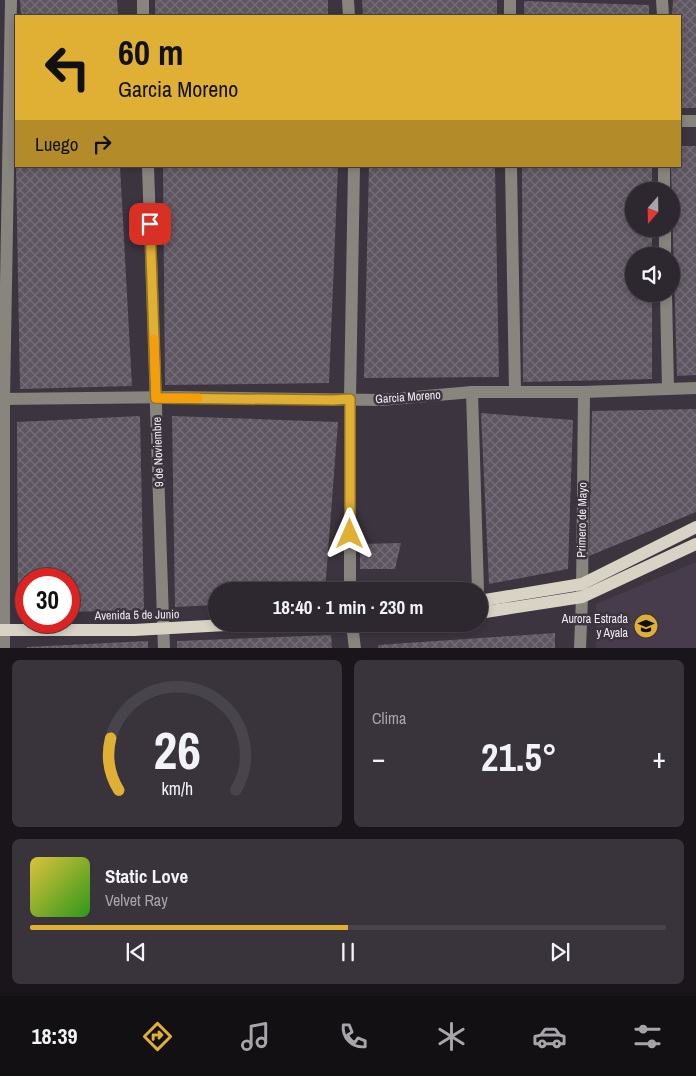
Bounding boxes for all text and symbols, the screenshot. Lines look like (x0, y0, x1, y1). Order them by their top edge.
text: 60 m (118, 29, 183, 76)
icon: left (35, 35, 100, 100)
text: Garcia Moreno (118, 74, 238, 104)
icon: right (88, 130, 116, 158)
text: Luego (35, 131, 78, 157)
north arrow (625, 182, 680, 238)
map controls (625, 182, 680, 302)
pin (129, 203, 171, 245)
icon: arrive (136, 210, 164, 238)
button: sound (625, 247, 680, 302)
street label: Garcia Moreno (375, 387, 441, 407)
street label: 9 de Noviembre (149, 417, 167, 487)
street label: Primero de Mayo (573, 482, 591, 558)
position arrow (323, 507, 375, 559)
speed limit sign: 30 (15, 568, 80, 633)
text: 18:40 · 1 min · 230 m (273, 594, 423, 620)
street label: Avenida 5 de Junio (94, 606, 179, 624)
place label: Aurora Estrada y Ayala (561, 611, 629, 641)
school or university icon: Aurora Estrada y Ayala (633, 613, 659, 639)
text: Clima (372, 707, 406, 729)
text: 26 (153, 715, 201, 785)
text: 21.5° (481, 732, 557, 783)
text: − (372, 739, 385, 777)
text: + (653, 739, 666, 777)
text: km/h (161, 777, 193, 801)
text: Static Love (105, 863, 188, 889)
text: Velvet Ray (105, 889, 168, 911)
icon: previous (122, 938, 150, 966)
icon: pause (334, 938, 362, 966)
icon: next (546, 938, 574, 966)
icon: directions (140, 1019, 175, 1054)
icon: music (238, 1019, 273, 1054)
icon: phone (336, 1019, 371, 1054)
icon: climate (434, 1019, 469, 1054)
icon: car (532, 1019, 567, 1054)
icon: filters (630, 1019, 665, 1054)
text: 18:39 (31, 1021, 78, 1051)

